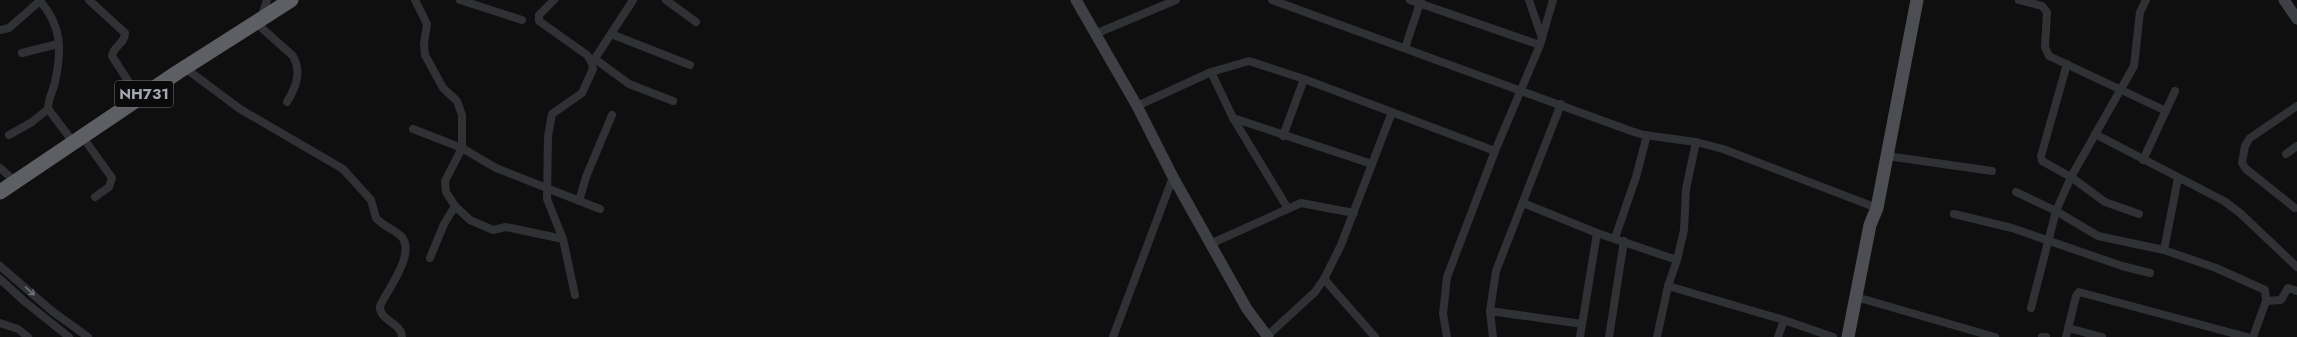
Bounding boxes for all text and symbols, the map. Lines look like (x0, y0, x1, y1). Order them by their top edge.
road number: NH731 (115, 81, 173, 107)
one-way arrow (24, 287, 35, 296)

